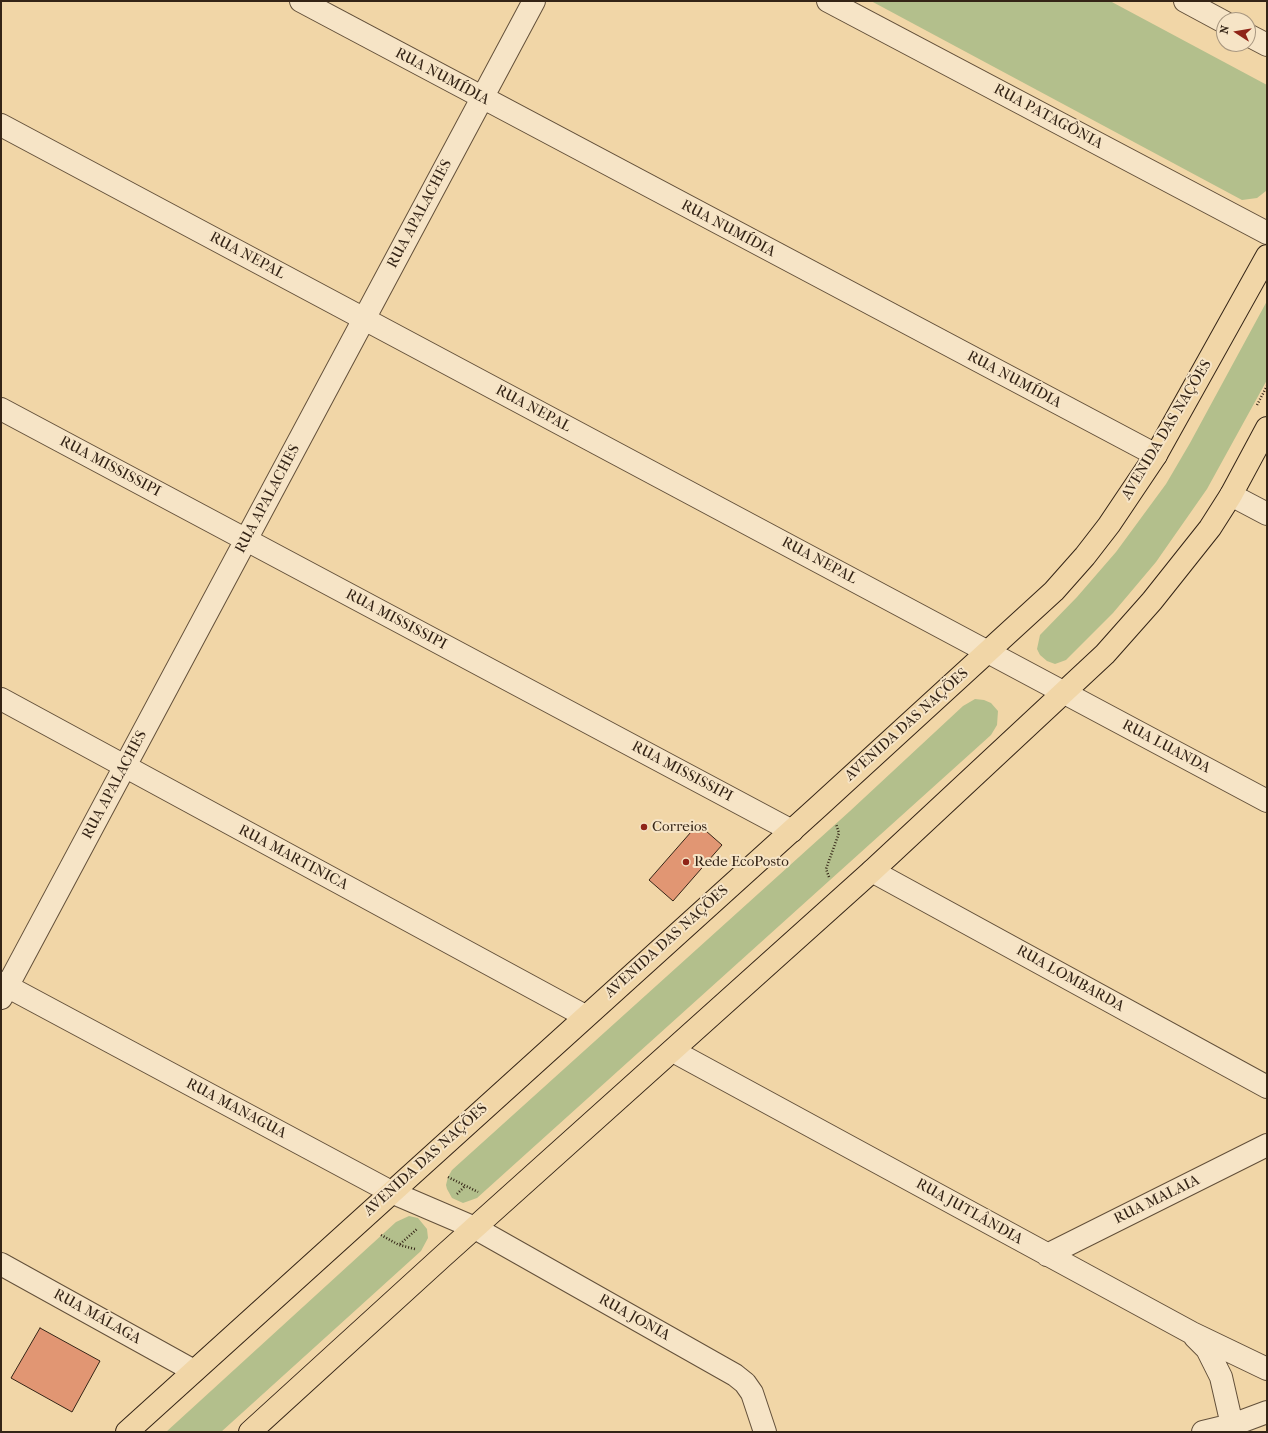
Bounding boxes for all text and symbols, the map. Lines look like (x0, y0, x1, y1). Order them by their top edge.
north arrow (1216, 12, 1256, 52)
text: N (1218, 24, 1232, 35)
street label: RUA NUMÍDIA (392, 45, 492, 109)
street label: RUA PATAGÔNIA (990, 81, 1106, 153)
street label: RUA APALACHES (384, 157, 456, 271)
street label: RUA NUMÍDIA (678, 197, 778, 261)
street label: RUA NEPAL (206, 229, 288, 283)
street label: RUA NUMÍDIA (964, 348, 1064, 412)
street label: AVENIDA DAS NAÇÕES (1118, 357, 1216, 503)
street label: RUA NEPAL (492, 382, 574, 436)
street label: RUA MISSISSIPI (56, 433, 164, 501)
street label: RUA APALACHES (232, 442, 304, 556)
street label: RUA NEPAL (778, 534, 860, 588)
street label: RUA MISSISSIPI (342, 586, 450, 654)
street label: AVENIDA DAS NAÇÕES (842, 665, 972, 785)
street label: RUA LUANDA (1119, 716, 1213, 778)
street label: RUA APALACHES (79, 728, 151, 842)
street label: RUA MISSISSIPI (628, 738, 736, 806)
place label: Correios (652, 818, 707, 836)
street label: RUA MARTINICA (235, 821, 351, 895)
marker: Correios (639, 822, 649, 832)
place label: Rede EcoPosto (694, 853, 789, 871)
marker: Rede EcoPosto (681, 857, 691, 867)
street label: AVENIDA DAS NAÇÕES (602, 882, 732, 1002)
street label: RUA LOMBARDA (1013, 942, 1127, 1016)
street label: RUA MANAGUA (183, 1075, 289, 1143)
street label: AVENIDA DAS NAÇÕES (361, 1100, 491, 1220)
street label: RUA MALAIA (1111, 1172, 1203, 1228)
street label: RUA JUTLÂNDIA (912, 1175, 1026, 1249)
street label: RUA MÁLAGA (50, 1286, 144, 1348)
street label: RUA JONIA (595, 1291, 673, 1345)

